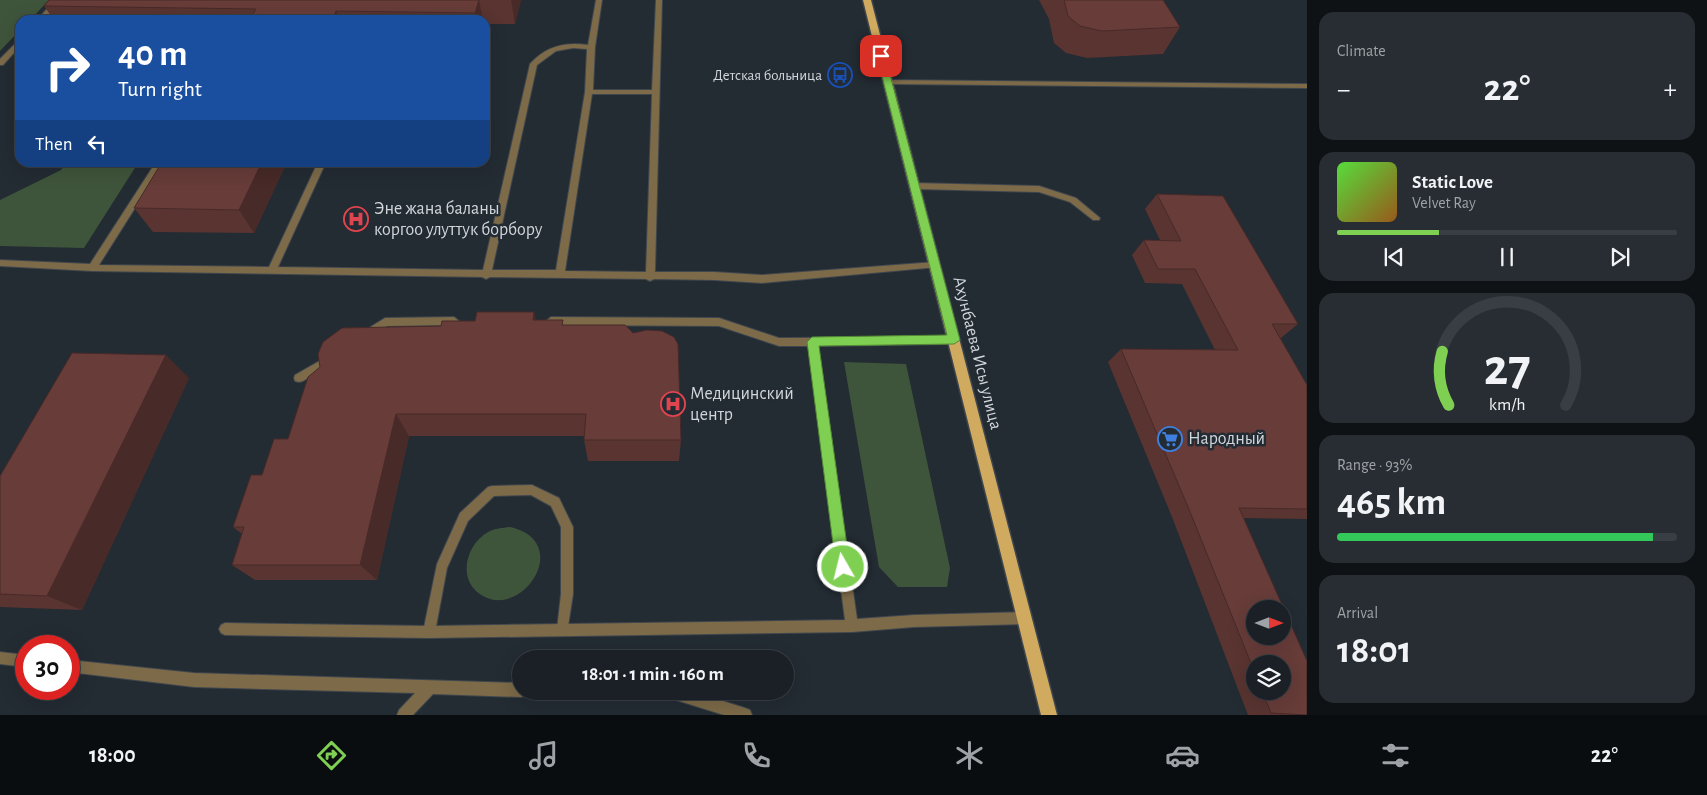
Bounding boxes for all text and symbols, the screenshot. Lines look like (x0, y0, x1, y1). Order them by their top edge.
icon: right (35, 35, 100, 100)
pin (860, 35, 902, 77)
text: 40 m (118, 37, 187, 72)
icon: arrive (867, 42, 895, 70)
text: Climate (1337, 43, 1386, 59)
bus stop icon: Детская больница (827, 62, 853, 88)
place label: Детская больница (713, 68, 822, 83)
text: 22° (1484, 70, 1530, 108)
text: − (1337, 76, 1350, 104)
text: + (1664, 76, 1677, 104)
text: Turn right (118, 78, 202, 100)
icon: left (83, 130, 111, 158)
text: Then (35, 135, 73, 154)
text: Static Love (1412, 173, 1493, 192)
text: Velvet Ray (1412, 195, 1476, 211)
place label: Эне жана баланы коргоо улуттук борбору (374, 199, 543, 239)
hospital icon: Эне жана баланы коргоо улуттук борбору (343, 206, 369, 232)
icon: previous (1380, 243, 1408, 271)
icon: pause (1493, 243, 1521, 271)
icon: next (1606, 243, 1634, 271)
street label: Ахунбаева Исы улица (949, 274, 1006, 431)
text: 27 (1484, 342, 1530, 394)
place label: Медицинский центр (690, 385, 794, 424)
hospital icon: Медицинский центр (660, 391, 686, 417)
text: km/h (1489, 396, 1525, 414)
supermarket icon: Народный (1157, 426, 1183, 452)
place label: Народный (1188, 430, 1265, 448)
text: Range · 93% (1337, 457, 1412, 473)
text: 465 km (1337, 484, 1446, 522)
position arrow (816, 540, 868, 592)
north arrow (1246, 600, 1291, 645)
map controls (1246, 600, 1291, 700)
text: Arrival (1337, 605, 1378, 621)
text: 18:01 (1337, 632, 1412, 670)
speed limit sign: 30 (15, 635, 80, 700)
button: layers (1246, 655, 1291, 700)
text: 18:01 · 1 min · 160 m (582, 665, 724, 684)
icon: directions (314, 738, 349, 773)
icon: music (526, 738, 561, 773)
icon: phone (739, 738, 774, 773)
icon: climate (952, 738, 987, 773)
icon: car (1165, 738, 1200, 773)
icon: filters (1378, 738, 1413, 773)
text: 18:00 (89, 744, 136, 766)
text: 22° (1591, 744, 1618, 766)

